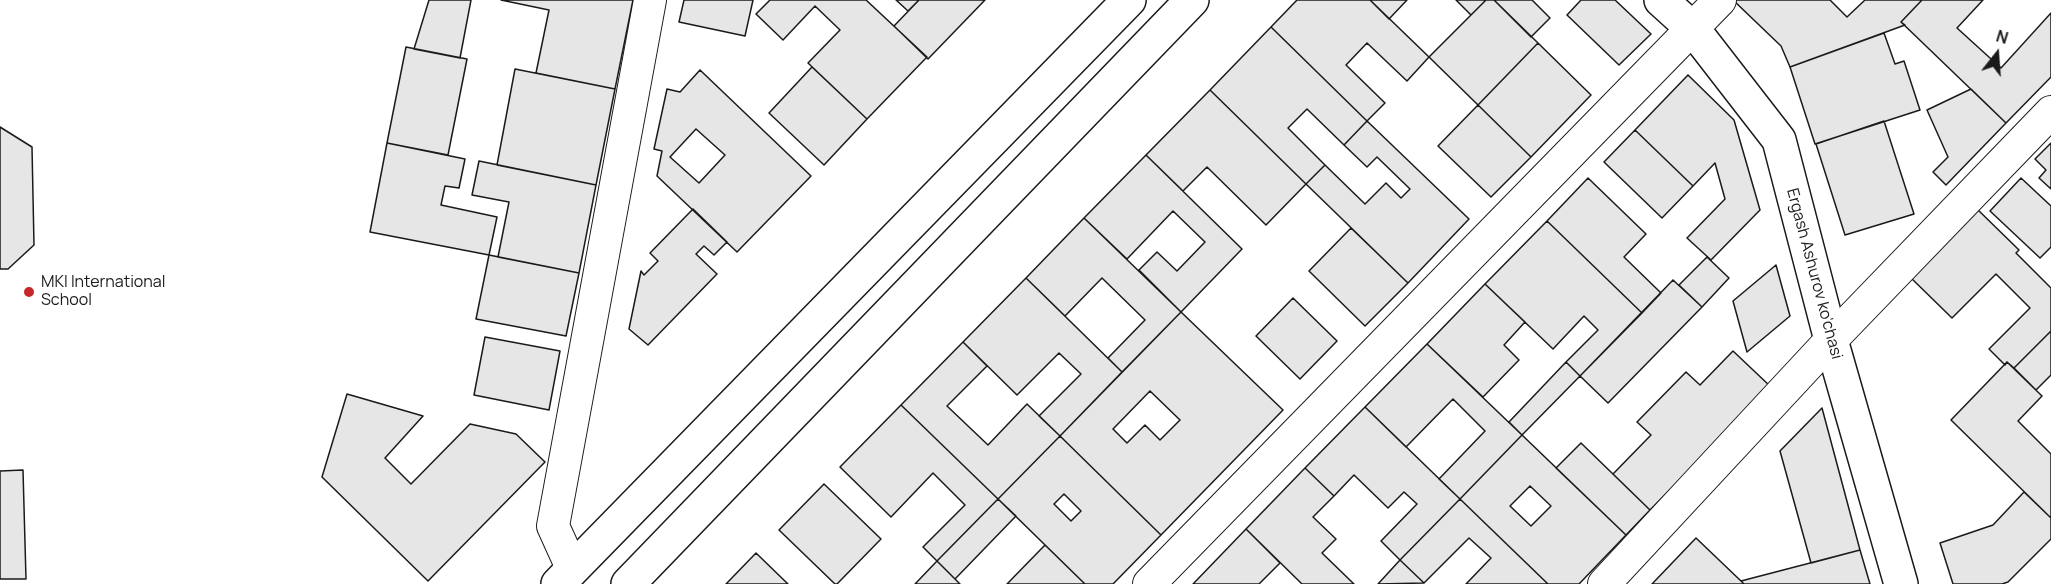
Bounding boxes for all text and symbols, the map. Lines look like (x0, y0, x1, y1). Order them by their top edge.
north arrow (1967, 24, 2027, 84)
text: N (1994, 25, 2011, 49)
street label: Ergash Ashurov ko'chasi (1782, 186, 1846, 362)
place label: MKI International School (41, 273, 165, 311)
marker: MKI International School (22, 285, 36, 299)

